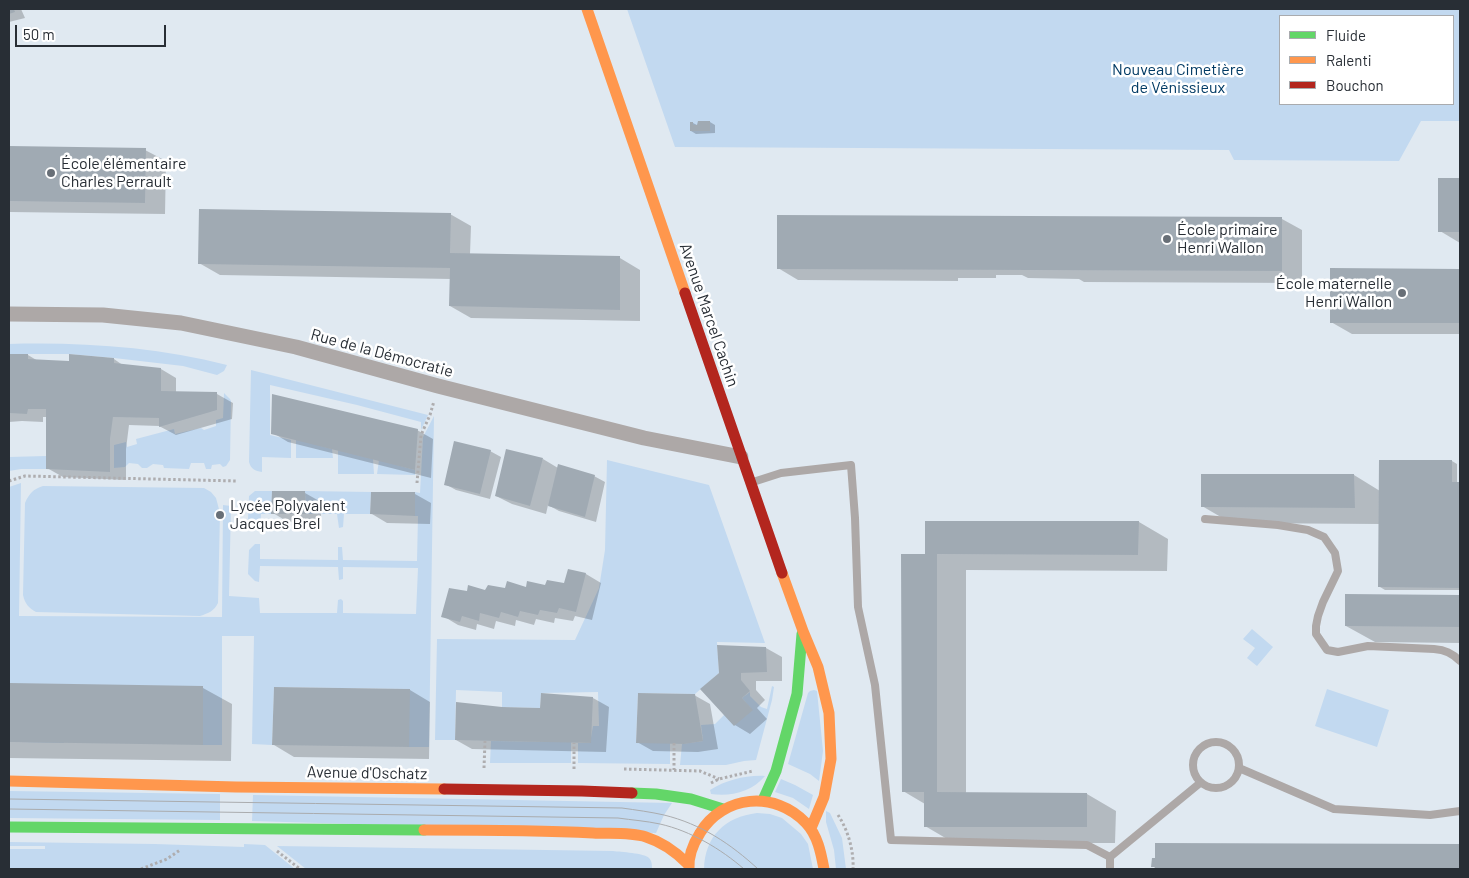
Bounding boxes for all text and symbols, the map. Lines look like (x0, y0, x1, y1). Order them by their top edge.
scale bar (18, 15, 169, 47)
legend (1279, 15, 1454, 105)
text: 50 m (23, 25, 55, 43)
text: Fluide (1326, 26, 1366, 44)
text: Ralenti (1326, 51, 1372, 69)
park label: Nouveau Cimetière de Vénissieux (1112, 60, 1244, 98)
text: Bouchon (1326, 76, 1384, 94)
place label: École élémentaire Charles Perrault (61, 154, 186, 192)
marker: École élémentaire Charles Perrault (45, 167, 57, 179)
place label: École primaire Henri Wallon (1177, 220, 1278, 258)
marker: École primaire Henri Wallon (1161, 233, 1173, 245)
street label: Avenue Marcel Cachin (675, 241, 743, 389)
place label: École maternelle Henri Wallon (1276, 274, 1392, 312)
marker: École maternelle Henri Wallon (1396, 287, 1408, 299)
street label: Rue de la Démocratie (309, 325, 455, 381)
place label: Lycée Polyvalent Jacques Brel (230, 496, 346, 534)
marker: Lycée Polyvalent Jacques Brel (214, 509, 226, 521)
street label: Avenue d'Oschatz (307, 762, 427, 784)

